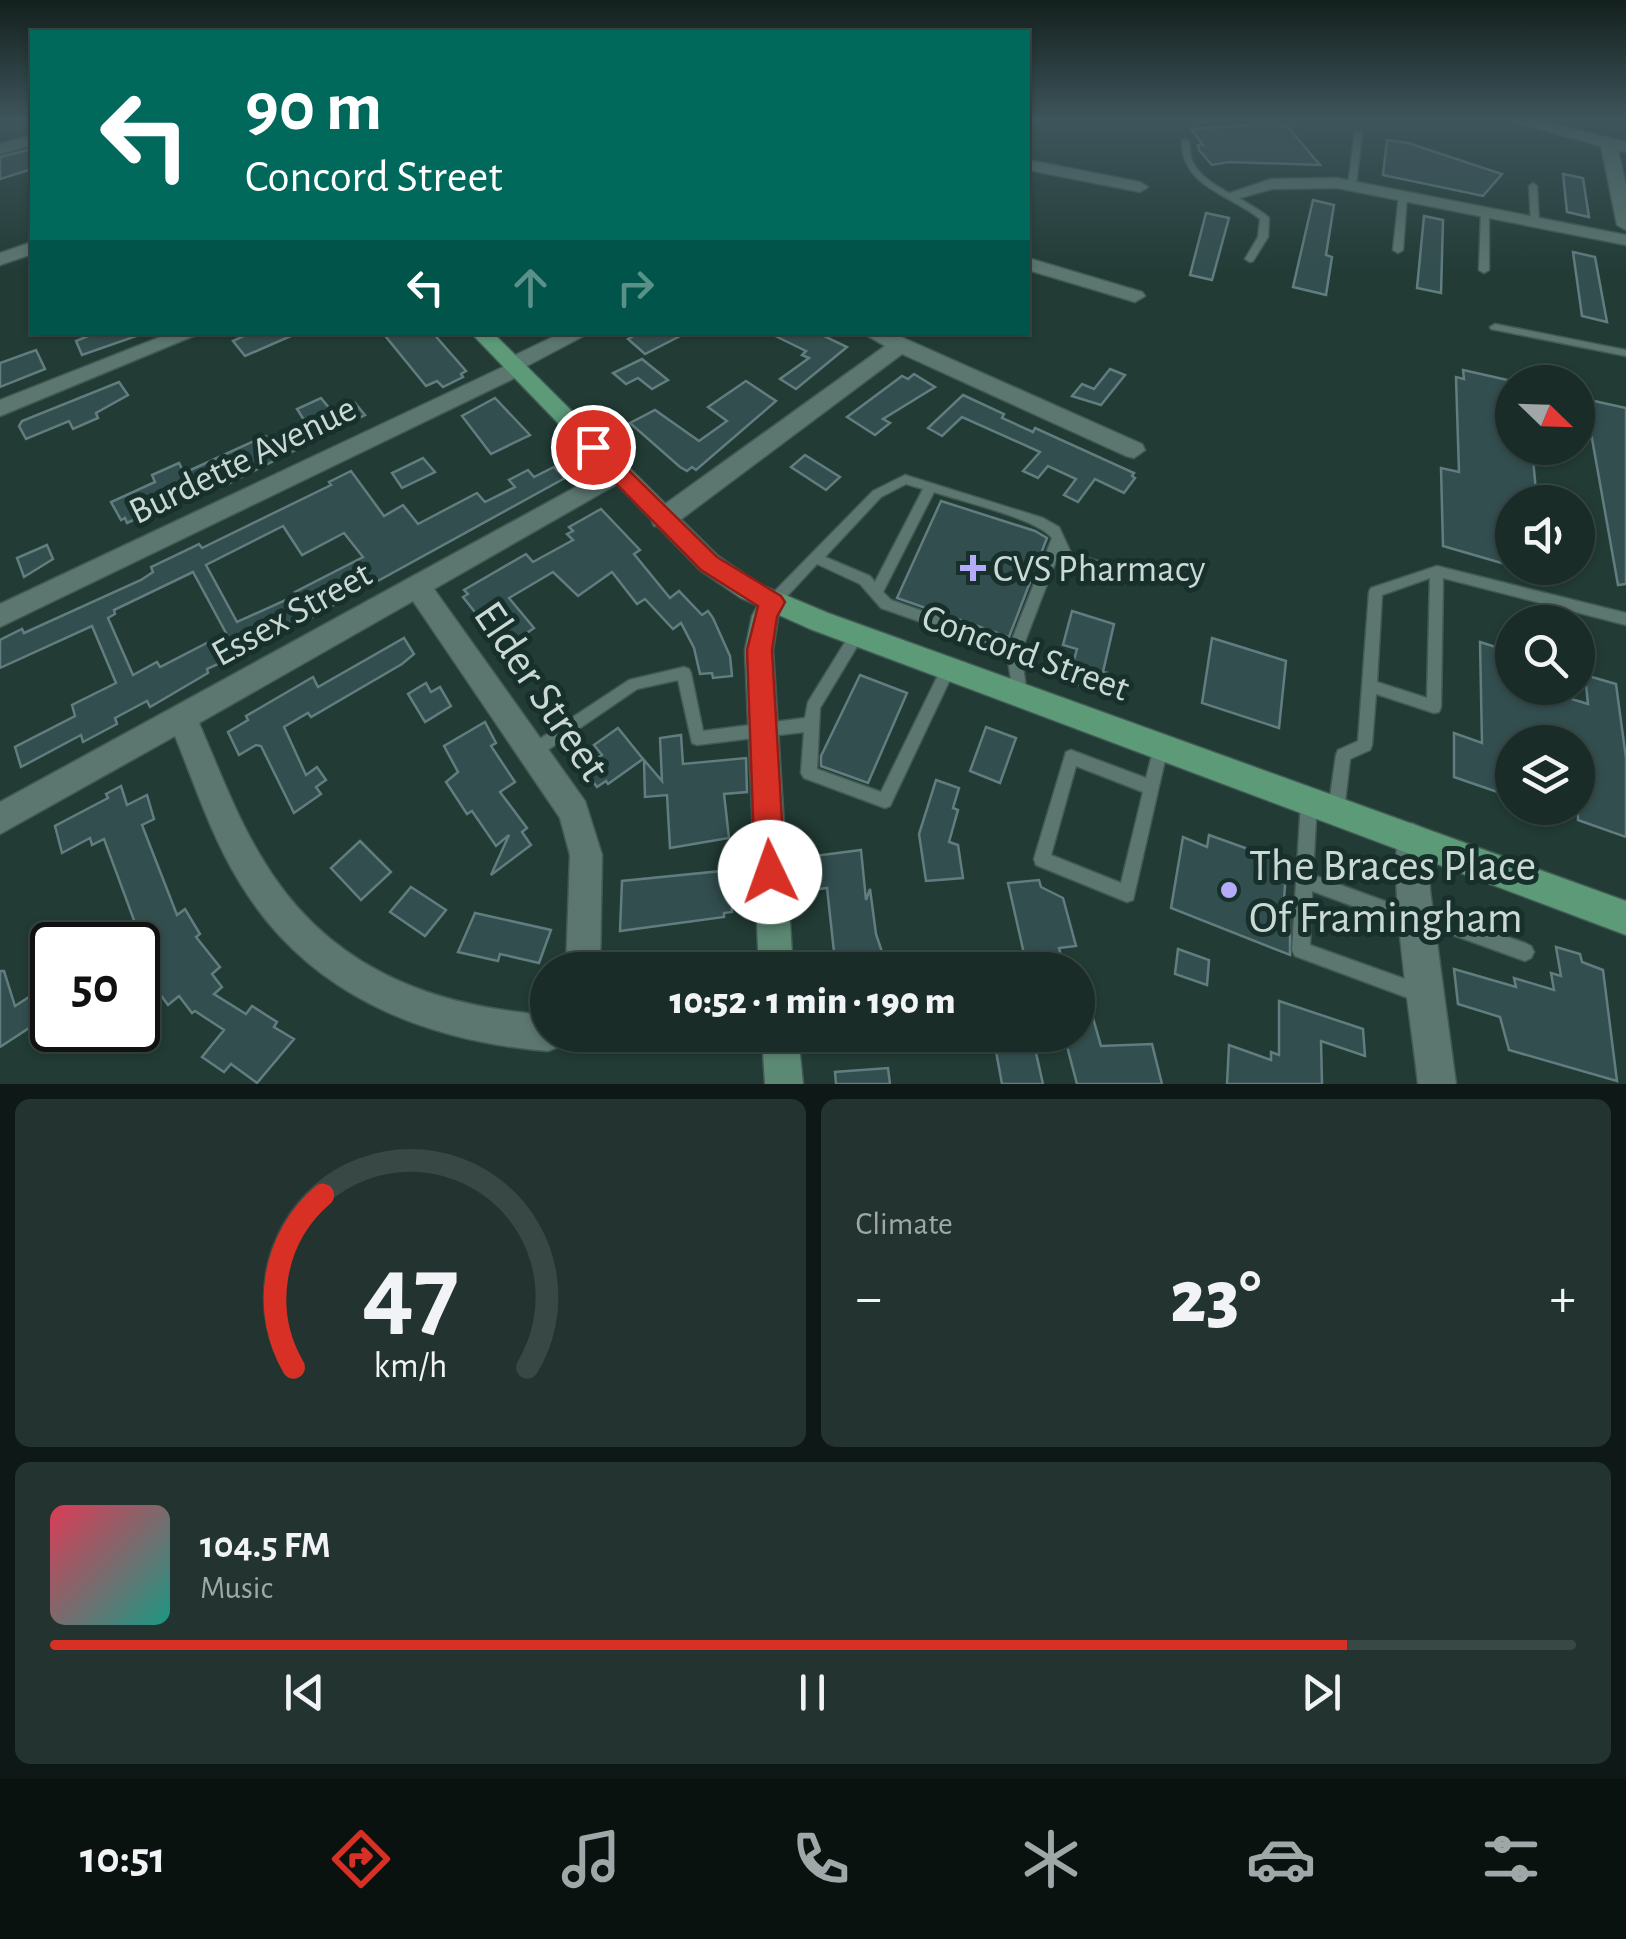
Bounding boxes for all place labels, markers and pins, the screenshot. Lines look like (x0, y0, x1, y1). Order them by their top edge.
pin (551, 405, 636, 490)
place label: CVS Pharmacy (993, 551, 1206, 589)
marker: CVS Pharmacy (962, 557, 984, 579)
place label: The Braces Place Of Framingham (1249, 844, 1536, 941)
marker: The Braces Place Of Framingham (1218, 879, 1240, 901)

